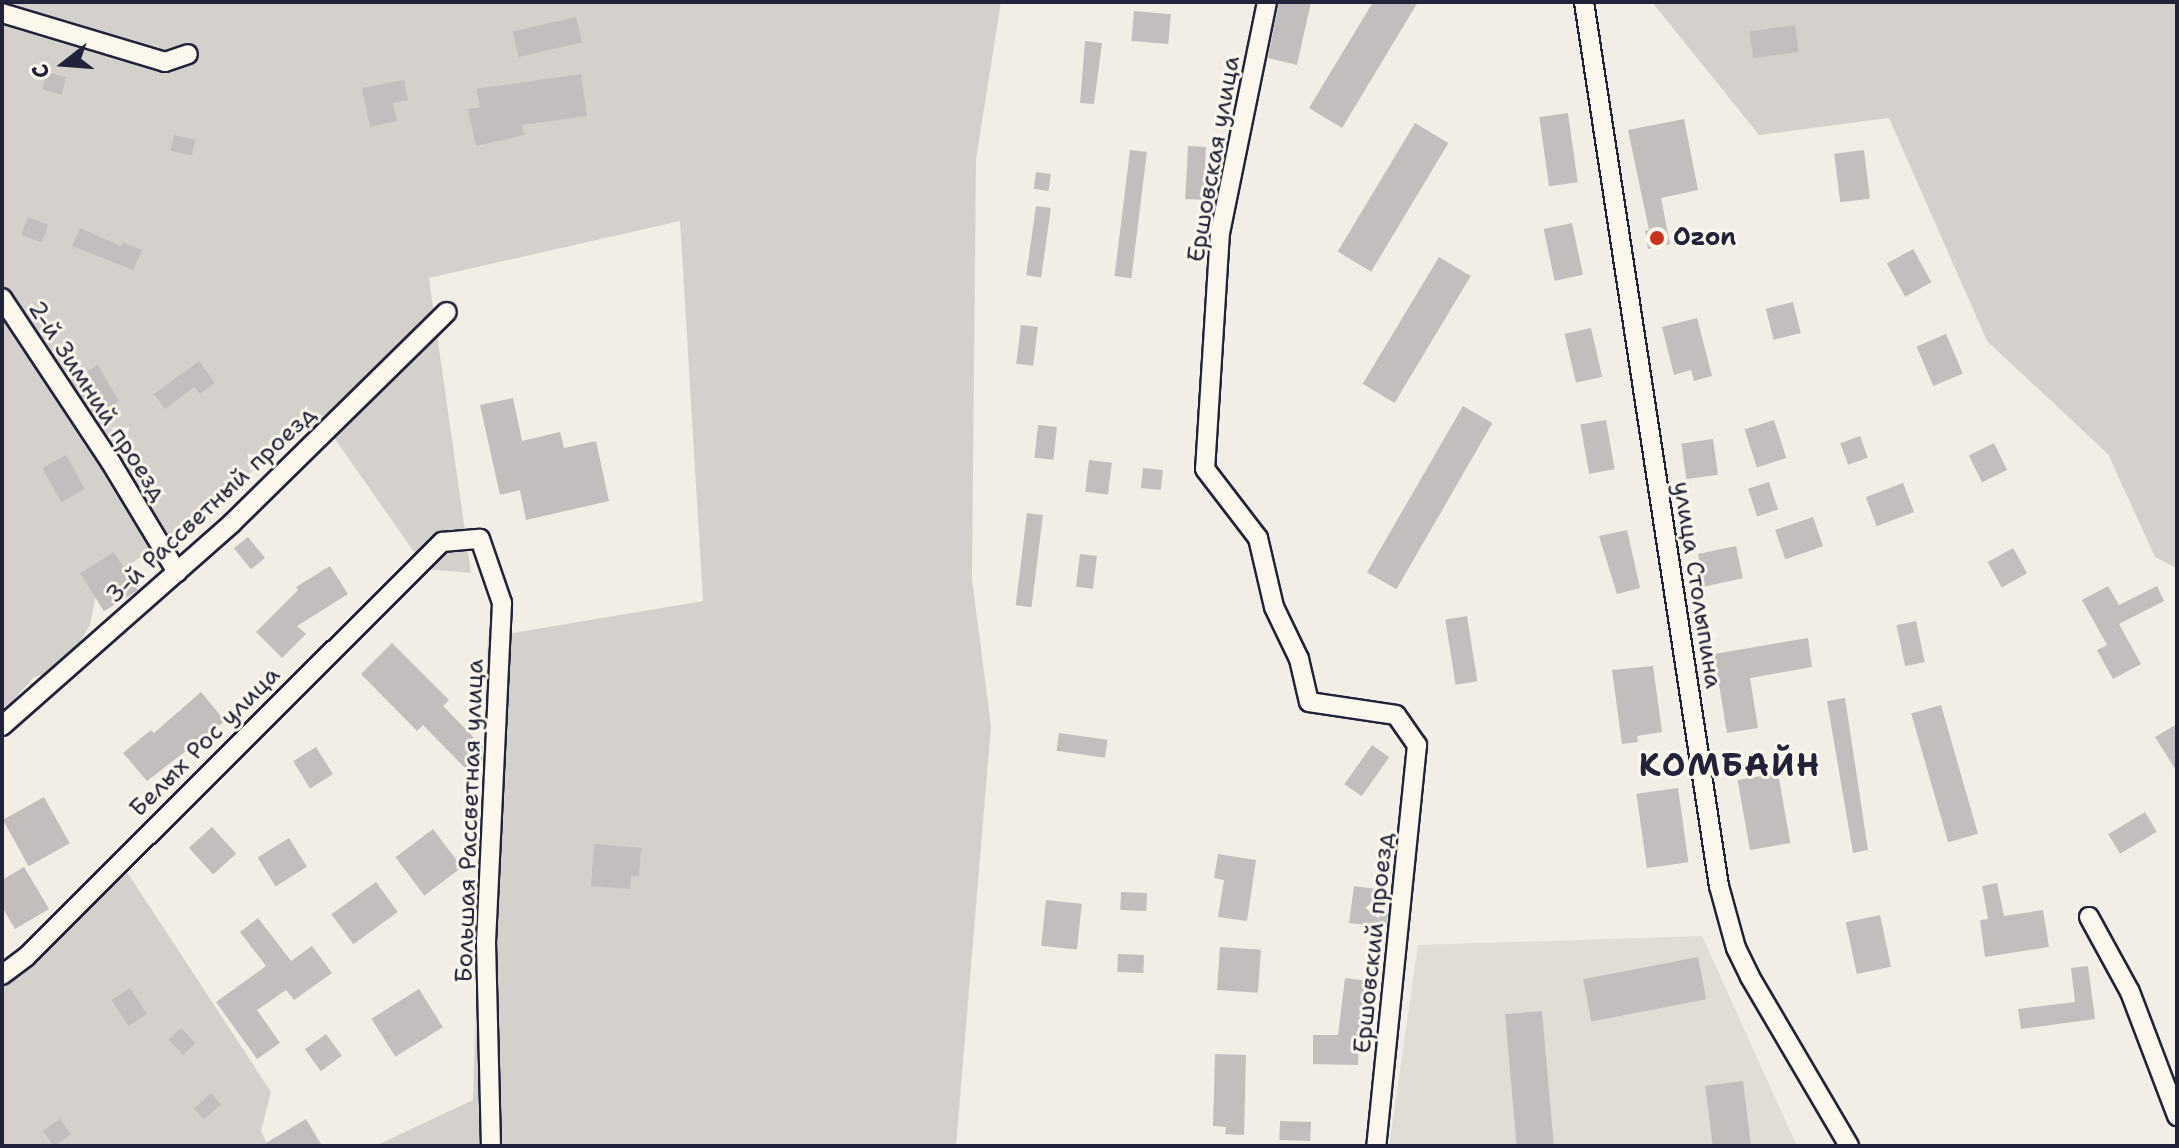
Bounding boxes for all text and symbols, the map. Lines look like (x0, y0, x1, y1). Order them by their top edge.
north arrow (24, 24, 104, 104)
street label: Ершовская улица (1182, 54, 1246, 264)
text: С (25, 60, 56, 82)
place label: Ozon (1673, 224, 1736, 252)
marker: Ozon (1648, 229, 1666, 247)
street label: 2-й Зимний проезд (21, 295, 173, 507)
street label: 3-й Рассветный проезд (100, 400, 322, 610)
street label: улица Столыпина (1666, 479, 1728, 691)
street label: Большая Рассветная улица (450, 659, 490, 983)
street label: Белых Рос улица (124, 661, 286, 823)
district label: КОМБАЙН (1639, 746, 1821, 784)
street label: Ершовский проезд (1348, 831, 1400, 1055)

